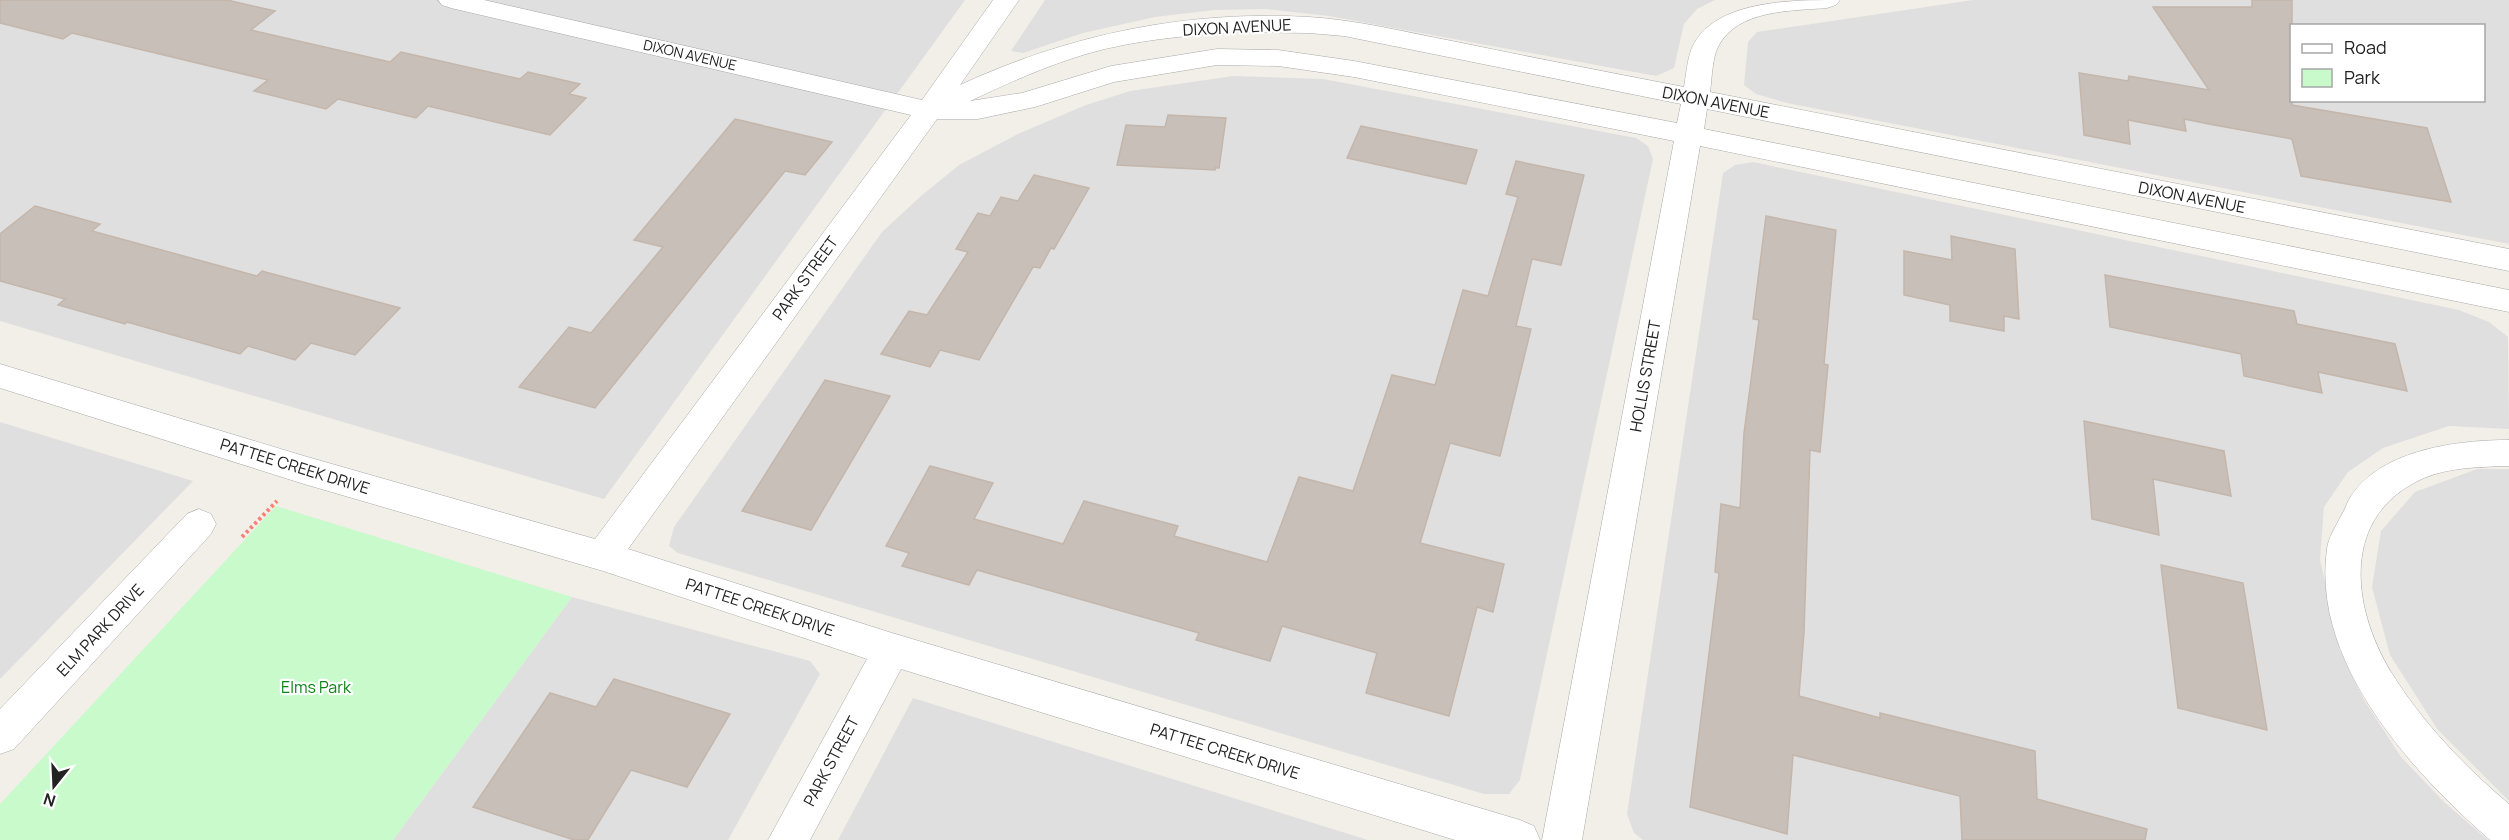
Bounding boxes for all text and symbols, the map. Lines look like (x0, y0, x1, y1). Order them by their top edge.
street label: DIXON AVENUE (1182, 13, 1292, 41)
legend (2290, 24, 2485, 102)
street label: DIXON AVENUE (642, 35, 739, 74)
text: Road (2344, 35, 2387, 59)
text: Park (2344, 65, 2381, 89)
street label: DIXON AVENUE (1661, 81, 1771, 123)
street label: DIXON AVENUE (2137, 176, 2247, 218)
street label: PARK STREET (767, 231, 843, 324)
street label: HOLLIS STREET (1624, 318, 1666, 434)
street label: PATTEE CREEK DRIVE (218, 433, 372, 499)
street label: PATTEE CREEK DRIVE (683, 573, 837, 641)
street label: ELM PARK DRIVE (51, 579, 149, 681)
park label: Elms Park (281, 676, 352, 698)
street label: PARK STREET (798, 712, 864, 810)
street label: PATTEE CREEK DRIVE (1148, 718, 1302, 784)
north arrow (24, 756, 84, 816)
text: N (40, 788, 58, 813)

